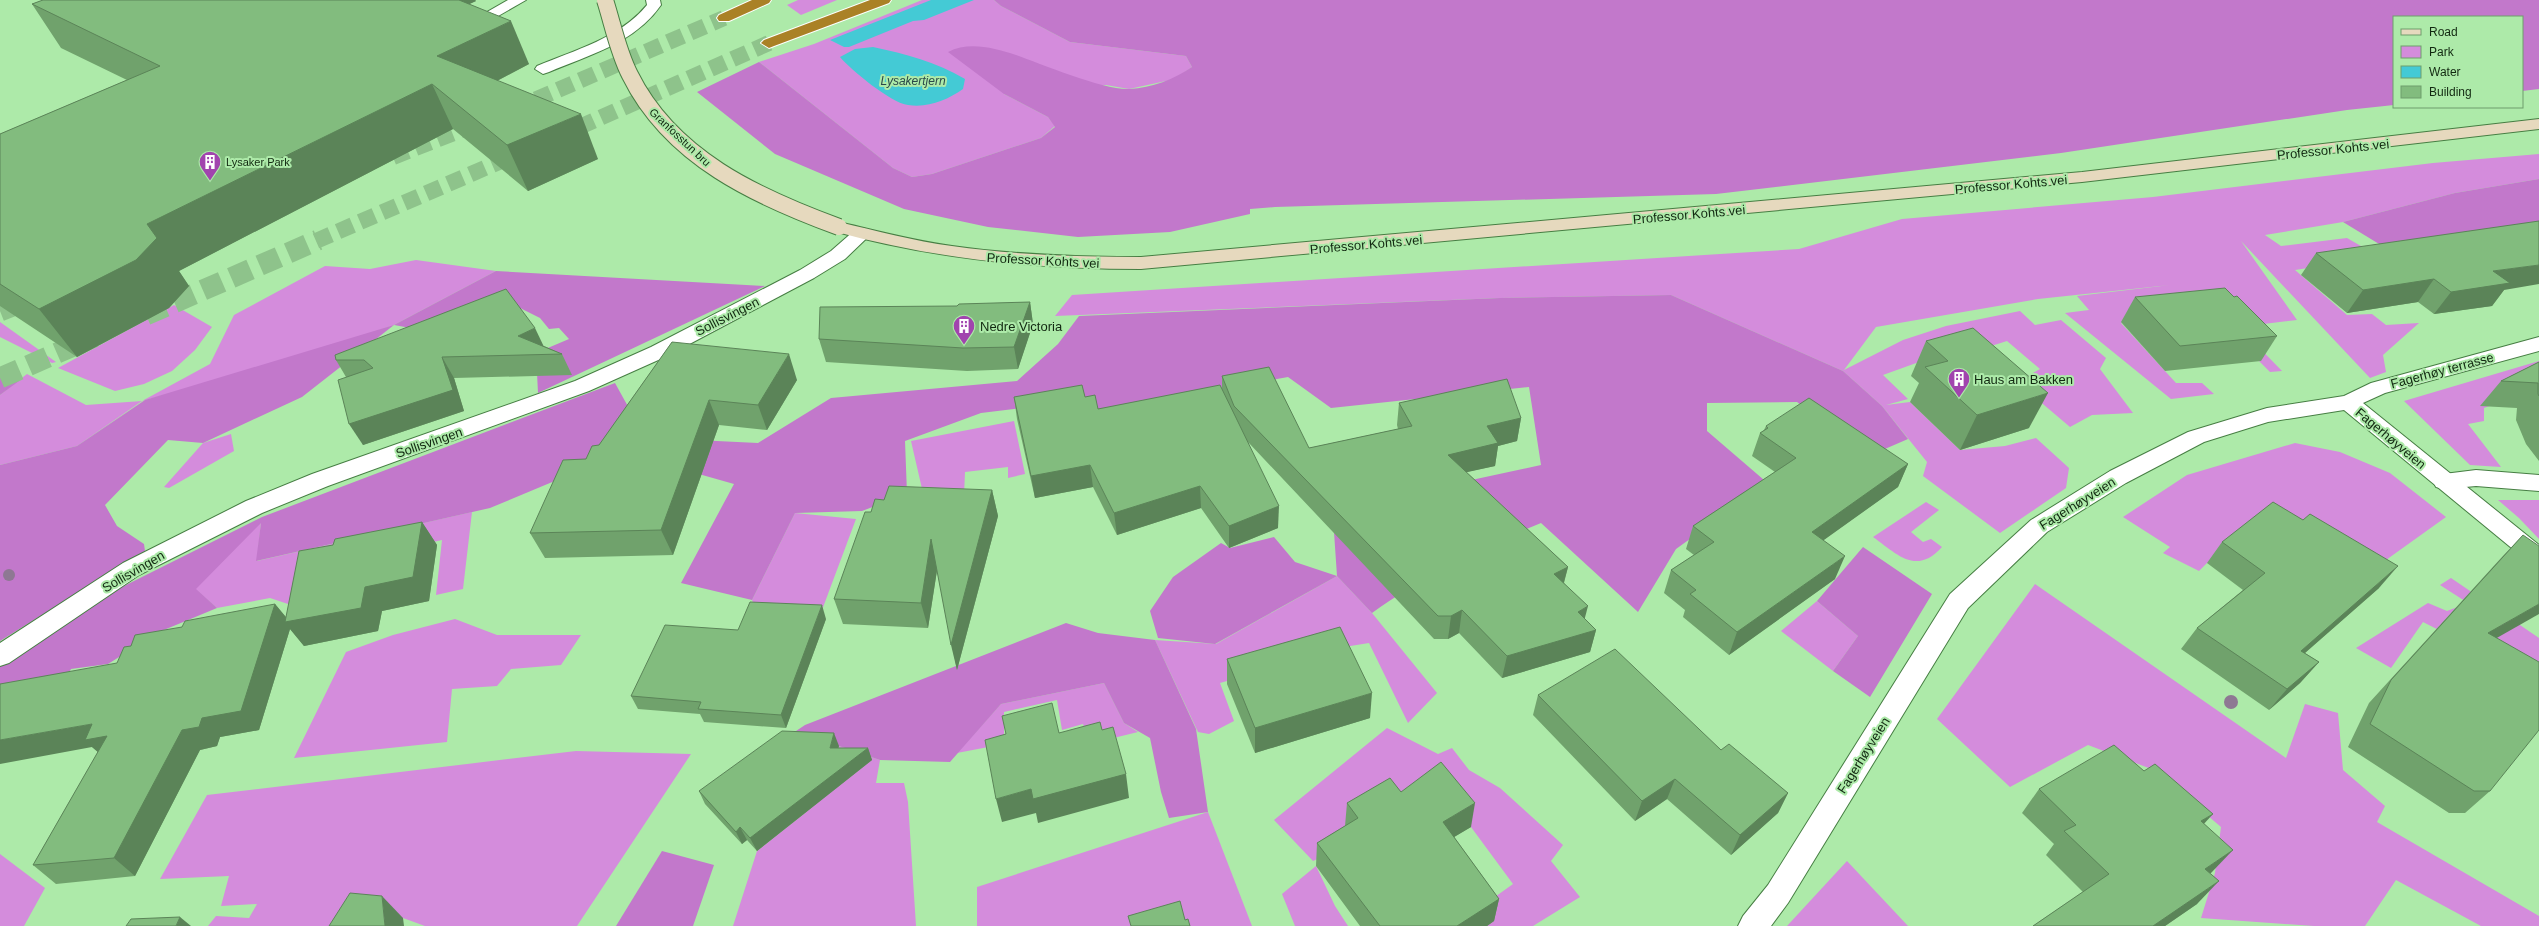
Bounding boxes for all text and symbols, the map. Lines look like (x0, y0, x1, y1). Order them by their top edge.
legend (2393, 16, 2523, 108)
text: Road (2429, 25, 2458, 39)
text: Park (2429, 45, 2455, 59)
text: Water (2429, 65, 2461, 79)
water label: Lysakertjern (880, 74, 946, 88)
text: Building (2429, 85, 2472, 99)
street label: Granfosstun bru (647, 106, 713, 168)
street label: Professor Kohts vei (2276, 136, 2390, 163)
building icon: Lysaker Park (197, 149, 223, 182)
place label: Lysaker Park (226, 156, 290, 168)
street label: Professor Kohts vei (1954, 172, 2068, 197)
street label: Professor Kohts vei (1632, 202, 1746, 227)
street label: Professor Kohts vei (1309, 232, 1423, 257)
street label: Professor Kohts vei (986, 250, 1100, 271)
street label: Sollisvingen (693, 294, 762, 339)
building icon: Nedre Victoria (951, 313, 977, 346)
place label: Nedre Victoria (980, 319, 1063, 334)
street label: Fagerhøy terrasse (2389, 349, 2495, 391)
building icon: Haus am Bakken (1946, 366, 1972, 399)
place label: Haus am Bakken (1974, 372, 2073, 387)
street label: Fagerhøyveien (2353, 405, 2429, 472)
street label: Sollisvingen (394, 424, 464, 461)
street label: Fagerhøyveien (2037, 474, 2118, 533)
street label: Sollisvingen (99, 548, 167, 595)
street label: Fagerhøyveien (1834, 715, 1893, 796)

